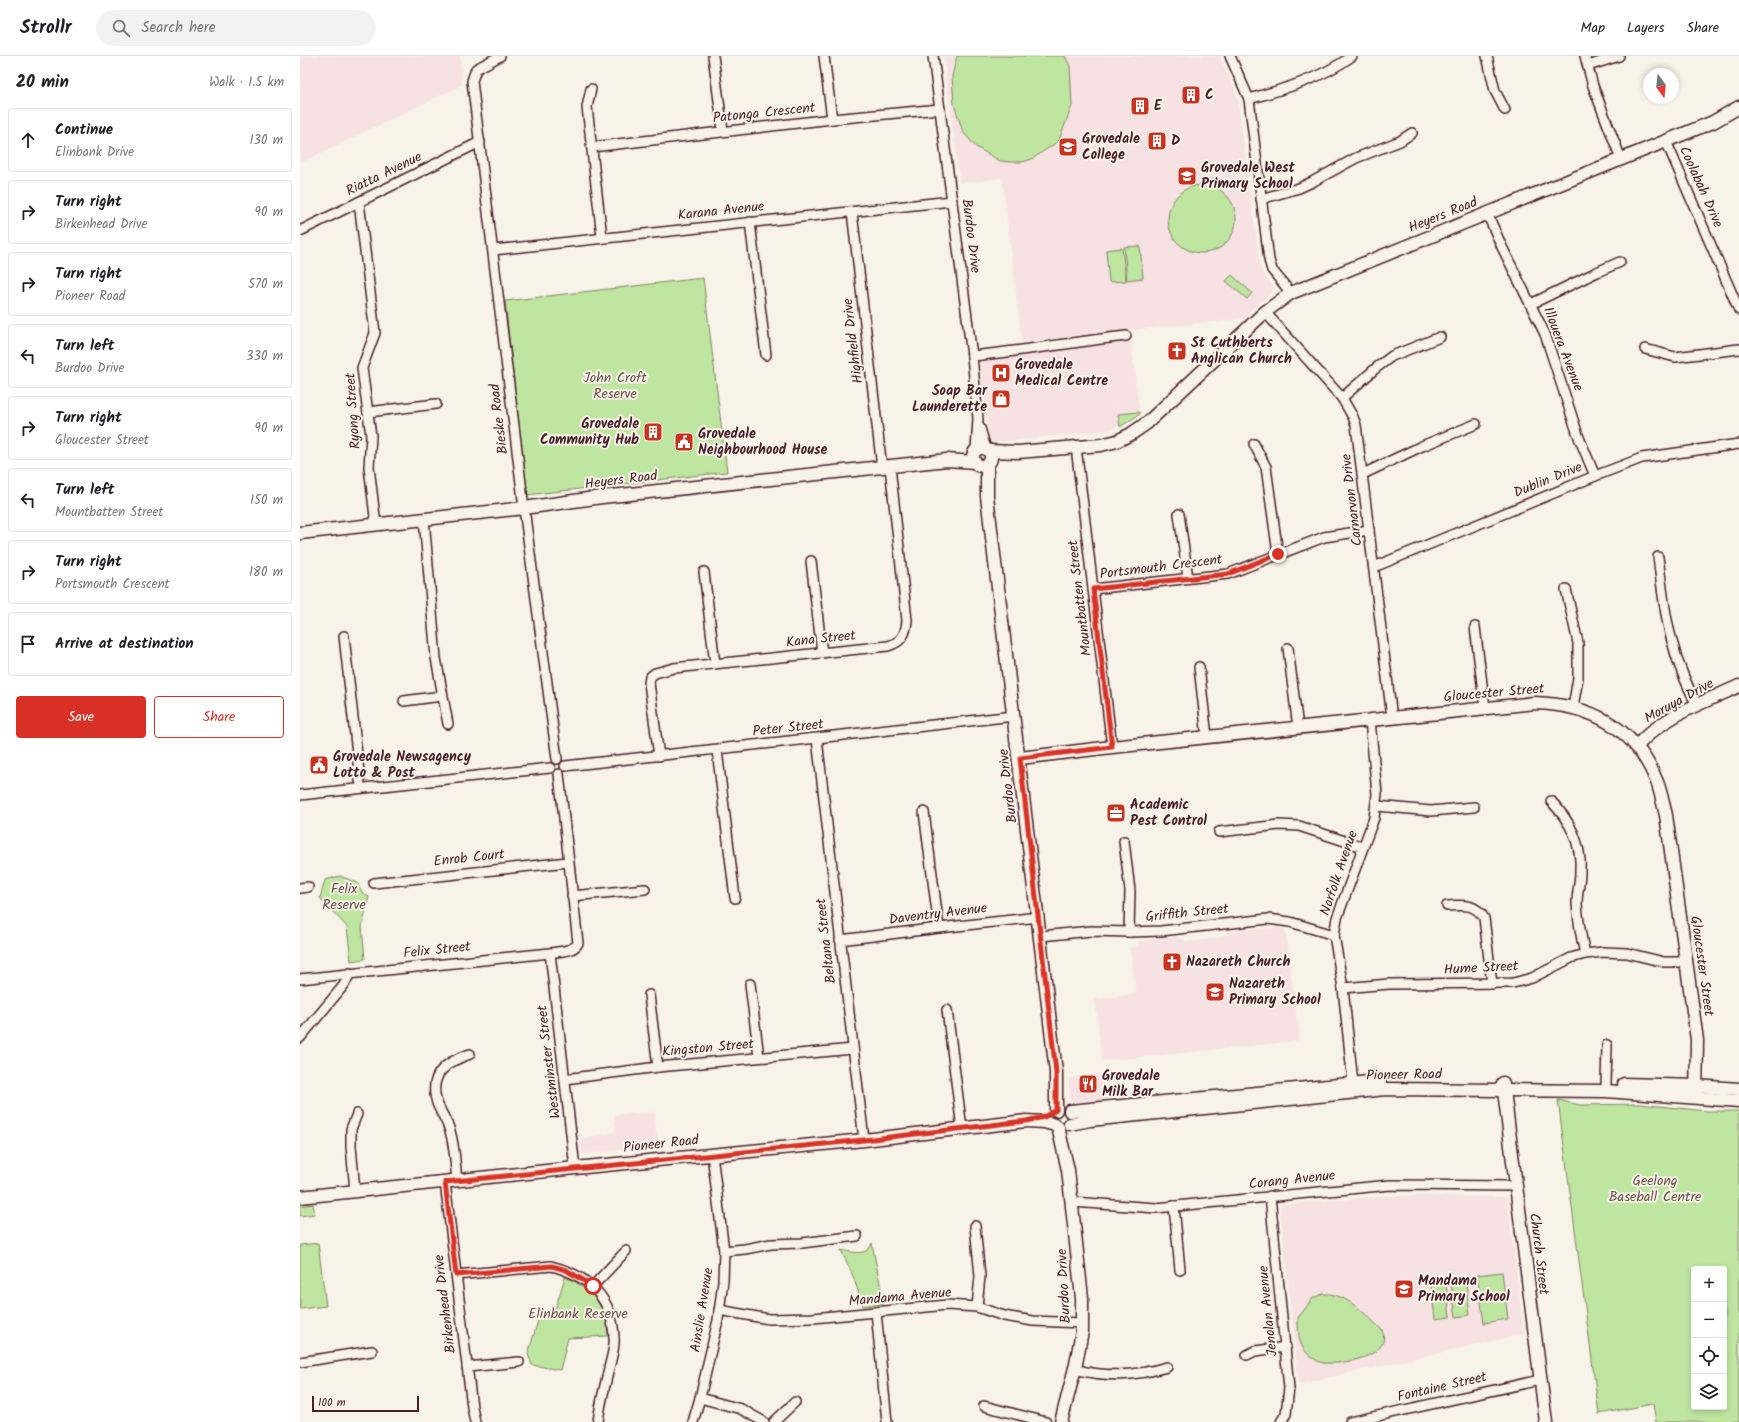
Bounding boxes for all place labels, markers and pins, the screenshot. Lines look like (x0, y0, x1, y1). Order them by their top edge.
building icon: C (1180, 84, 1202, 106)
place label: C (1205, 84, 1214, 106)
building icon: E (1129, 95, 1151, 117)
place label: E (1154, 95, 1163, 117)
place label: Grovedale College (1082, 128, 1140, 166)
building icon: D (1146, 130, 1168, 152)
place label: D (1171, 130, 1180, 152)
school or university icon: Grovedale College (1057, 136, 1079, 158)
place label: Grovedale West Primary School (1201, 157, 1296, 195)
school or university icon: Grovedale West Primary School (1176, 165, 1198, 187)
place label: St Cuthberts Anglican Church (1191, 332, 1292, 370)
church icon: St Cuthberts Anglican Church (1166, 340, 1188, 362)
place label: Grovedale Medical Centre (1015, 354, 1108, 392)
hospital icon: Grovedale Medical Centre (990, 362, 1012, 384)
place label: Soap Bar Launderette (912, 380, 988, 418)
shop icon: Soap Bar Launderette (990, 388, 1012, 410)
place label: Grovedale Community Hub (540, 413, 639, 451)
building icon: Grovedale Community Hub (642, 421, 664, 443)
place label: Grovedale Neighbourhood House (698, 423, 828, 461)
public building icon: Grovedale Neighbourhood House (673, 431, 695, 453)
place label: Grovedale Newsagency Lotto & Post (333, 746, 472, 784)
public building icon: Grovedale Newsagency Lotto & Post (308, 754, 330, 776)
place label: Academic Pest Control (1130, 794, 1207, 832)
office icon: Academic Pest Control (1105, 802, 1127, 824)
church icon: Nazareth Church (1161, 951, 1183, 973)
place label: Nazareth Church (1186, 951, 1291, 973)
place label: Nazareth Primary School (1229, 973, 1321, 1011)
school or university icon: Nazareth Primary School (1204, 981, 1226, 1003)
place label: Grovedale Milk Bar (1102, 1065, 1160, 1103)
restaurant icon: Grovedale Milk Bar (1077, 1073, 1099, 1095)
place label: Mandama Primary School (1418, 1270, 1510, 1308)
school or university icon: Mandama Primary School (1393, 1278, 1415, 1300)

